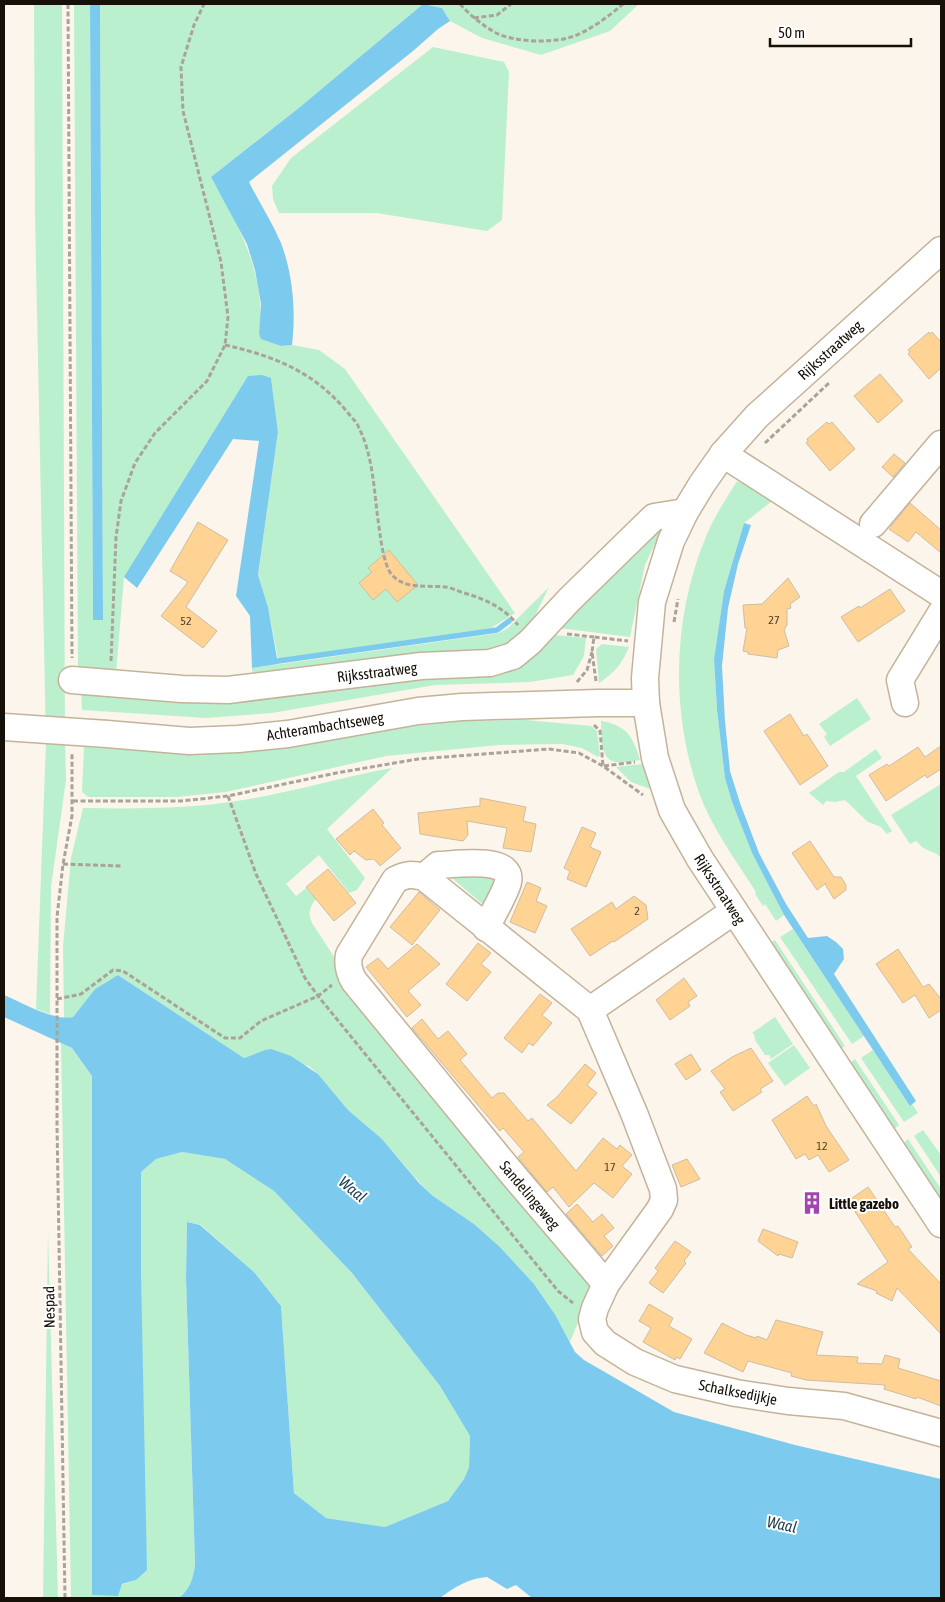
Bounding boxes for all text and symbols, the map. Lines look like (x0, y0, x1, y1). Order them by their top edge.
scale bar (770, 15, 911, 47)
text: 50 m (778, 24, 805, 41)
street label: Rijksstraatweg (794, 316, 866, 383)
house number: 27 (768, 613, 780, 627)
house number: 52 (180, 614, 192, 628)
street label: Rijksstraatweg (336, 659, 418, 685)
street label: Achterambachtseweg (265, 708, 385, 744)
street label: Rijksstraatweg (691, 851, 749, 928)
house number: 2 (634, 904, 640, 918)
house number: 12 (816, 1139, 828, 1153)
street label: Sandelingeweg (496, 1157, 564, 1233)
house number: 17 (604, 1160, 616, 1174)
water label: Waal (336, 1172, 370, 1206)
building icon: Little gazebo (799, 1190, 825, 1216)
place label: Little gazebo (829, 1195, 899, 1212)
street label: Nespad (40, 1286, 58, 1328)
street label: Schalksedijkje (697, 1376, 779, 1408)
water label: Waal (765, 1512, 799, 1536)

